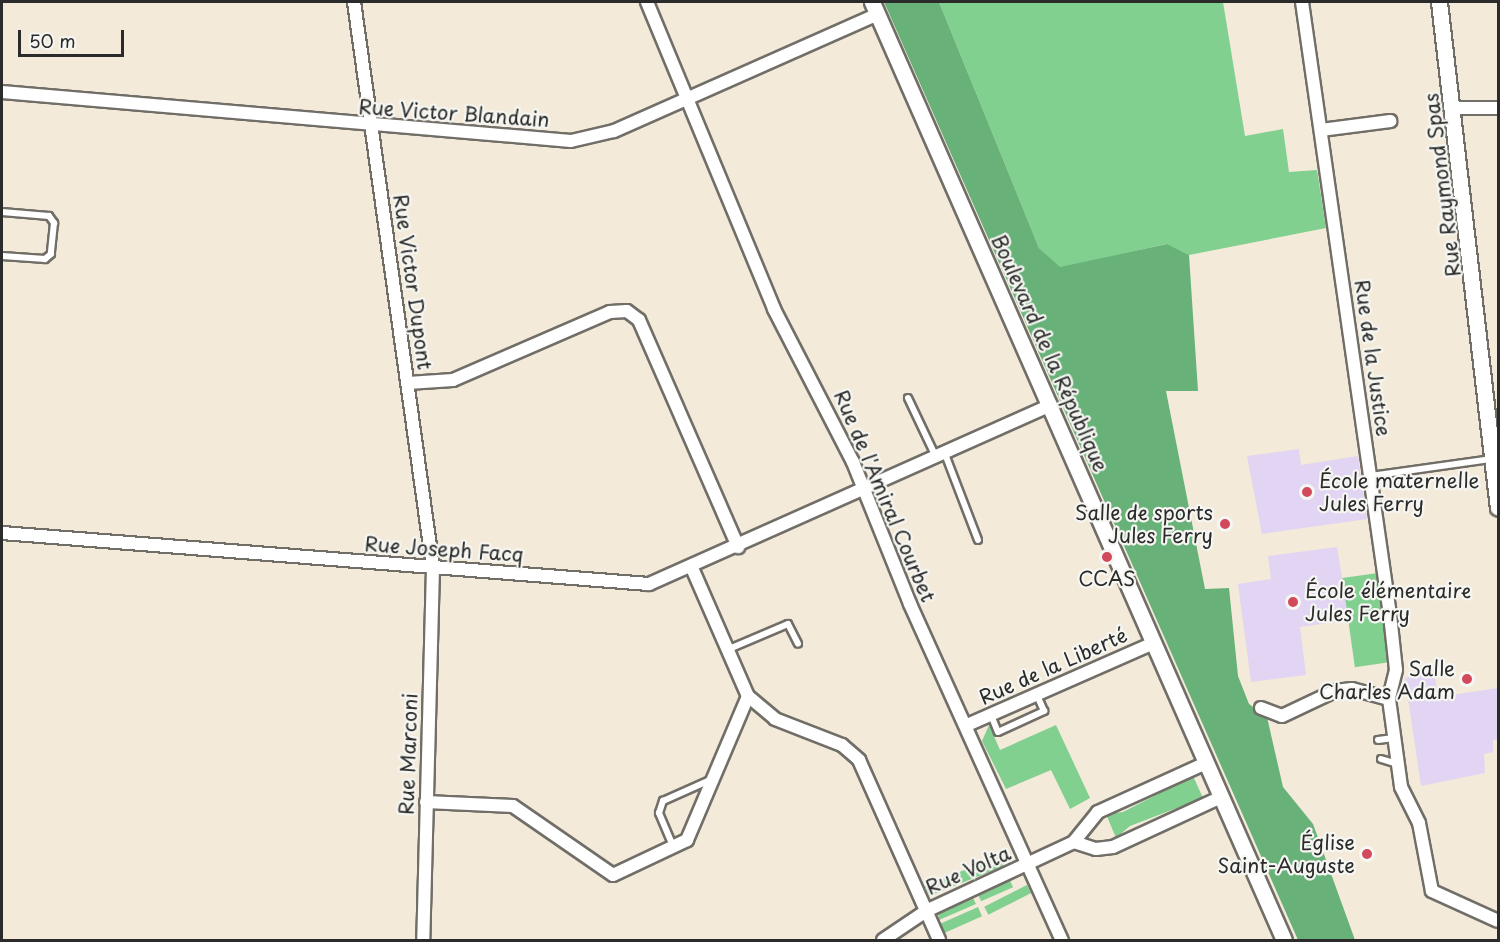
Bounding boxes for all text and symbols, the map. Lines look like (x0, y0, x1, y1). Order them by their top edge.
scale bar (21, 18, 128, 56)
text: 50 m (29, 27, 76, 54)
street label: Rue Raymond Spas (1419, 91, 1465, 279)
street label: Rue Victor Blandain (356, 94, 552, 132)
street label: Rue Victor Dupont (389, 191, 437, 373)
street label: Boulevard de la République (986, 230, 1114, 476)
street label: Rue de la Justice (1350, 276, 1396, 440)
street label: Rue de l'Amiral Courbet (829, 385, 941, 607)
place label: École maternelle Jules Ferry (1319, 468, 1480, 515)
marker: École maternelle Jules Ferry (1300, 485, 1314, 499)
place label: Salle de sports Jules Ferry (1073, 500, 1213, 547)
marker: Salle de sports Jules Ferry (1218, 517, 1232, 531)
street label: Rue Joseph Facq (363, 531, 525, 567)
marker: CCAS (1100, 550, 1114, 564)
place label: CCAS (1078, 566, 1136, 590)
place label: École élémentaire Jules Ferry (1305, 578, 1474, 625)
marker: École élémentaire Jules Ferry (1286, 595, 1300, 609)
street label: Rue de la Liberté (973, 622, 1133, 710)
place label: Salle Charles Adam (1318, 656, 1455, 703)
marker: Salle Charles Adam (1460, 672, 1474, 686)
street label: Rue Marconi (394, 692, 422, 816)
place label: Église Saint-Auguste (1217, 831, 1355, 878)
street label: Rue Volta (921, 840, 1015, 900)
marker: Église Saint-Auguste (1360, 847, 1374, 861)

